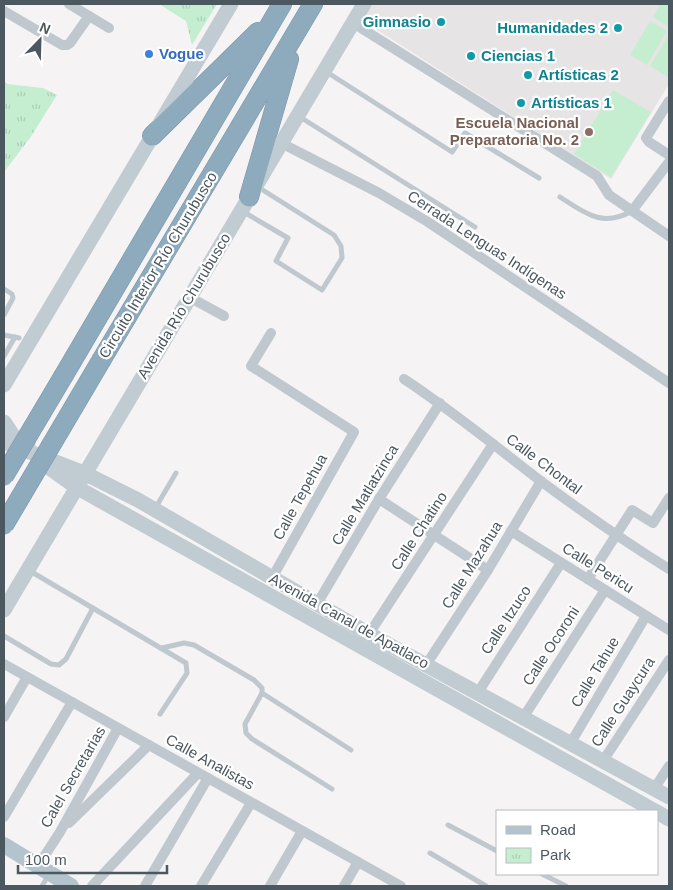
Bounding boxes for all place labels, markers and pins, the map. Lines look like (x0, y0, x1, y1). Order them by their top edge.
place label: Gimnasio (363, 13, 431, 30)
marker: Gimnasio (435, 16, 447, 28)
place label: Humanidades 2 (497, 19, 608, 36)
marker: Humanidades 2 (612, 22, 624, 34)
place label: Vogue (159, 45, 204, 62)
place label: Ciencias 1 (481, 47, 555, 64)
marker: Vogue (143, 48, 155, 60)
marker: Ciencias 1 (465, 50, 477, 62)
place label: Artísticas 2 (538, 66, 619, 83)
marker: Artísticas 2 (522, 69, 534, 81)
place label: Artísticas 1 (531, 94, 612, 111)
marker: Artísticas 1 (515, 97, 527, 109)
place label: Escuela Nacional Preparatoria No. 2 (450, 114, 579, 148)
marker: Escuela Nacional Preparatoria No. 2 (583, 126, 595, 138)

